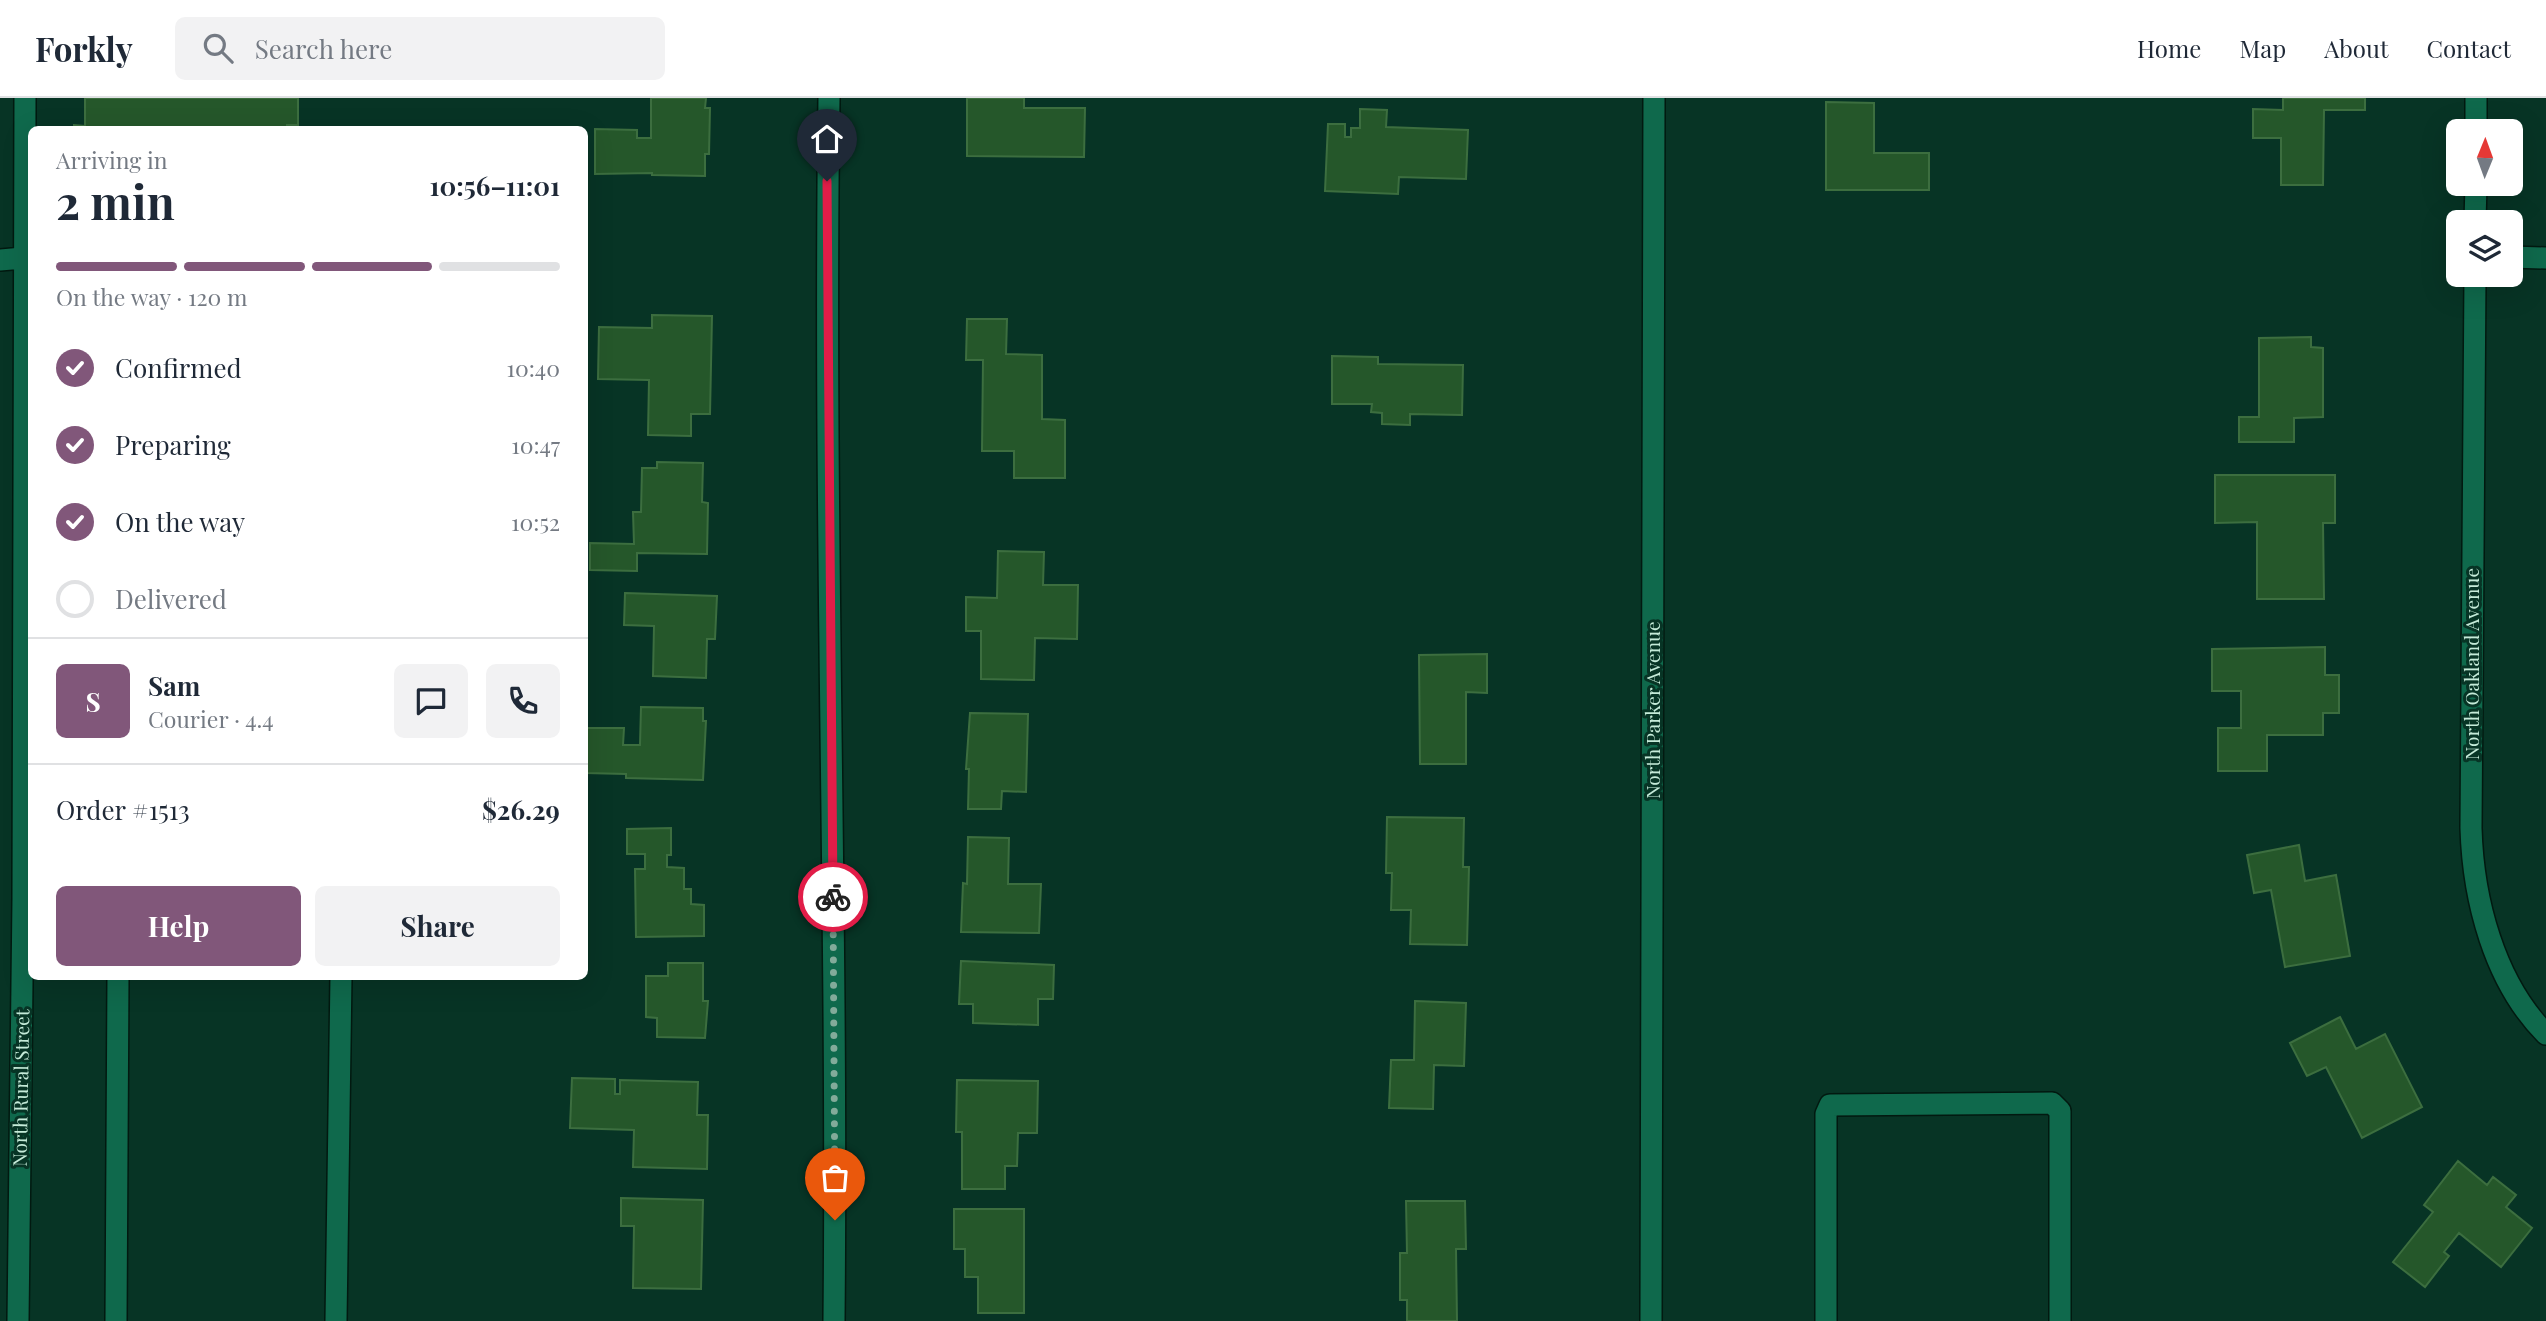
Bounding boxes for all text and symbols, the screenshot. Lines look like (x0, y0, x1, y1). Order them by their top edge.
search box (175, 17, 665, 80)
text: Forkly (35, 26, 133, 70)
icon: search (199, 29, 237, 67)
text: Search here (255, 31, 392, 66)
text: Home (2137, 32, 2201, 64)
text: Map (2239, 32, 2286, 64)
text: About (2324, 32, 2388, 64)
text: Contact (2426, 32, 2511, 64)
pin (797, 109, 857, 181)
north arrow (2446, 119, 2524, 196)
map controls (2446, 119, 2523, 287)
icon: home (808, 120, 846, 158)
text: Arriving in (56, 144, 168, 175)
text: 10:56–11:01 (430, 168, 560, 203)
text: 2 min (56, 170, 175, 232)
button: layers (2446, 210, 2523, 287)
text: On the way · 120 m (56, 281, 248, 312)
icon: check (56, 349, 94, 387)
text: Confirmed (115, 350, 242, 385)
text: 10:40 (506, 352, 560, 383)
icon: check (56, 426, 94, 464)
text: Preparing (115, 427, 231, 462)
text: 10:47 (511, 429, 560, 460)
icon: check (56, 503, 94, 541)
text: On the way (115, 504, 245, 539)
text: 10:52 (511, 506, 560, 537)
street label: North Oakland Avenue (2458, 568, 2484, 760)
text: Delivered (115, 581, 227, 616)
street label: North Parker Avenue (1639, 621, 1665, 799)
button: chat (394, 664, 468, 738)
button: phone (486, 664, 560, 738)
text: Sam (148, 668, 200, 703)
text: S (85, 684, 101, 719)
text: Courier · 4.4 (148, 703, 274, 734)
text: Order #1513 (56, 792, 190, 827)
text: $26.29 (482, 792, 560, 827)
courier (798, 862, 868, 932)
icon: bike (814, 878, 852, 916)
button: Help (56, 886, 301, 966)
button: Share (315, 886, 560, 966)
street label: North Rural Street (6, 1009, 34, 1167)
pin (805, 1148, 865, 1220)
icon: bag (816, 1159, 854, 1197)

